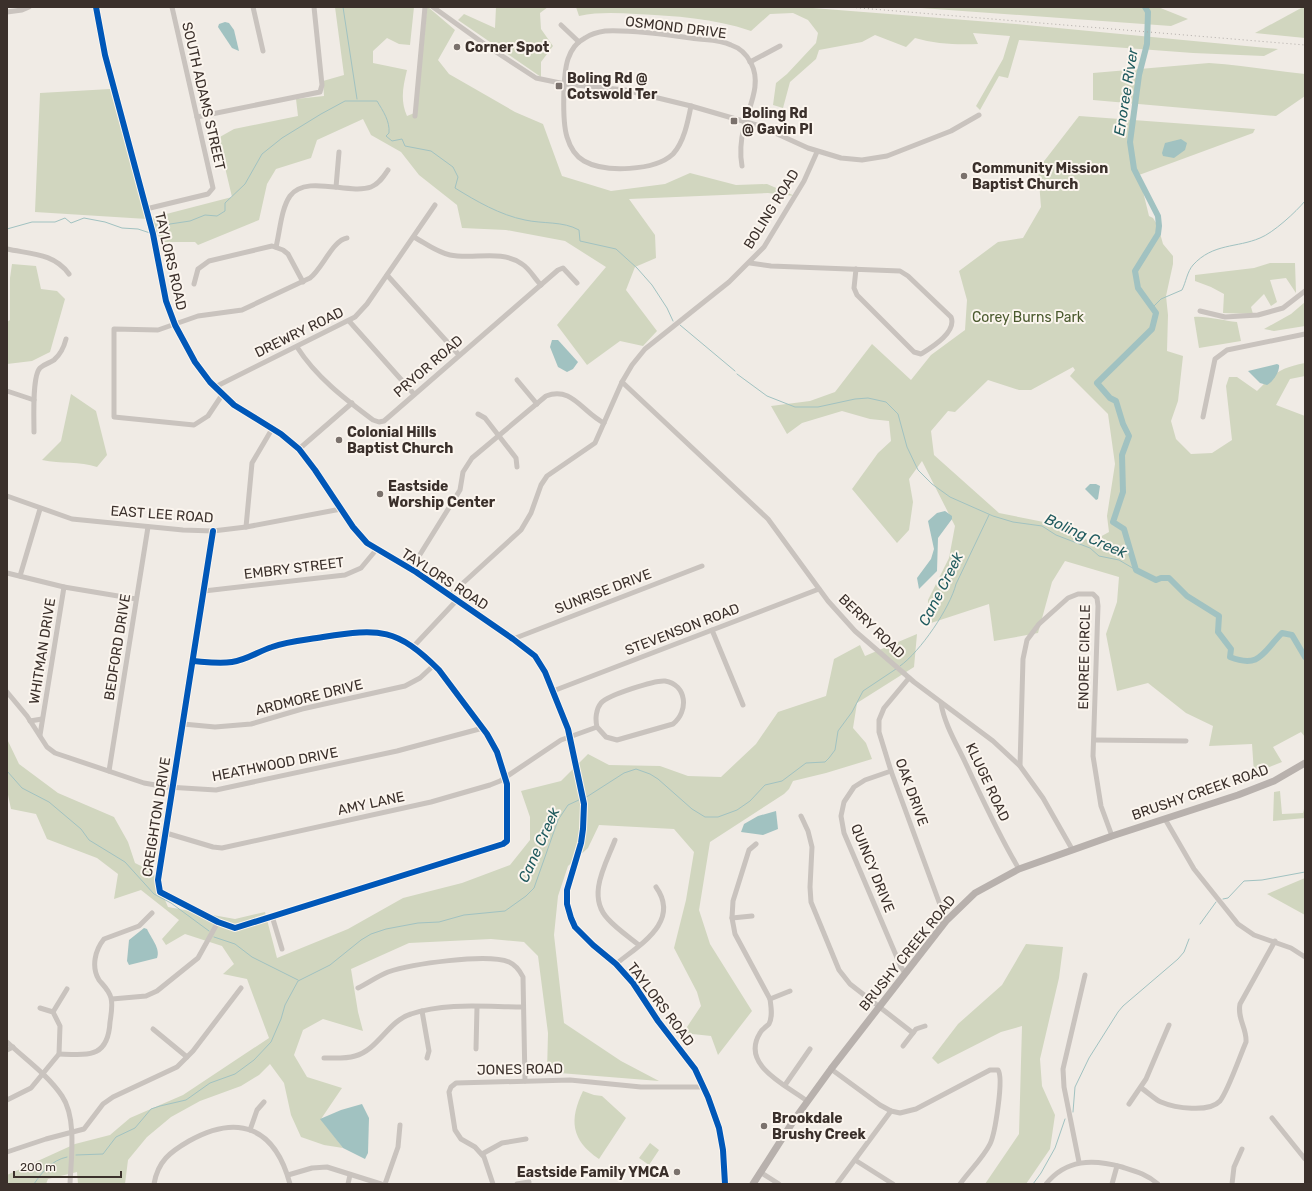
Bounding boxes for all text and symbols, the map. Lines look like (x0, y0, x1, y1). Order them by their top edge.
street label: OSMOND DRIVE (624, 13, 728, 42)
street label: SOUTH ADAMS STREET (178, 20, 229, 172)
place label: Corner Spot (465, 39, 550, 56)
marker: Corner Spot (452, 42, 462, 52)
water label: Enoree River (1110, 46, 1142, 137)
place label: Boling Rd @ Cotswold Ter (567, 70, 658, 103)
marker: Boling Rd @ Cotswold Ter (554, 81, 564, 91)
place label: Boling Rd @ Gavin Pl (742, 105, 813, 138)
marker: Boling Rd @ Gavin Pl (729, 116, 739, 126)
place label: Community Mission Baptist Church (972, 160, 1108, 193)
street label: BOLING ROAD (740, 166, 803, 252)
marker: Community Mission Baptist Church (959, 171, 969, 181)
street label: TAYLORS ROAD (151, 210, 190, 312)
street label: DREWRY ROAD (252, 304, 346, 361)
park label: Corey Burns Park (972, 309, 1085, 326)
street label: PRYOR ROAD (390, 332, 466, 401)
place label: Colonial Hills Baptist Church (347, 424, 453, 457)
marker: Colonial Hills Baptist Church (334, 435, 344, 445)
place label: Eastside Worship Center (388, 478, 496, 511)
marker: Eastside Worship Center (375, 489, 385, 499)
street label: EAST LEE ROAD (110, 502, 214, 527)
water label: Boling Creek (1042, 510, 1130, 562)
street label: TAYLORS ROAD (398, 545, 492, 614)
water label: Cane Creek (915, 549, 967, 629)
street label: EMBRY STREET (243, 554, 345, 583)
street label: SUNRISE DRIVE (552, 565, 654, 618)
street label: BERRY ROAD (835, 591, 908, 662)
street label: BEDFORD DRIVE (101, 593, 134, 702)
street label: WHITMAN DRIVE (26, 597, 59, 705)
street label: STEVENSON ROAD (623, 600, 742, 659)
street label: ENOREE CIRCLE (1075, 604, 1094, 710)
street label: ARDMORE DRIVE (254, 676, 365, 719)
street label: KLUGE ROAD (962, 740, 1013, 824)
street label: HEATHWOOD DRIVE (210, 744, 340, 785)
street label: CREIGHTON DRIVE (139, 756, 174, 878)
street label: OAK DRIVE (891, 756, 932, 828)
street label: BRUSHY CREEK ROAD (1129, 761, 1271, 824)
street label: AMY LANE (336, 788, 406, 819)
water label: Cane Creek (514, 805, 564, 885)
street label: QUINCY DRIVE (847, 821, 898, 915)
street label: BRUSHY CREEK ROAD (856, 892, 959, 1015)
street label: TAYLORS ROAD (624, 959, 698, 1050)
street label: JONES ROAD (477, 1060, 563, 1079)
place label: Brookdale Brushy Creek (772, 1110, 867, 1143)
marker: Brookdale Brushy Creek (759, 1121, 769, 1131)
scale bar (14, 1153, 121, 1179)
text: 200 m (20, 1160, 56, 1174)
place label: Eastside Family YMCA (517, 1164, 669, 1181)
marker: Eastside Family YMCA (672, 1167, 682, 1177)

